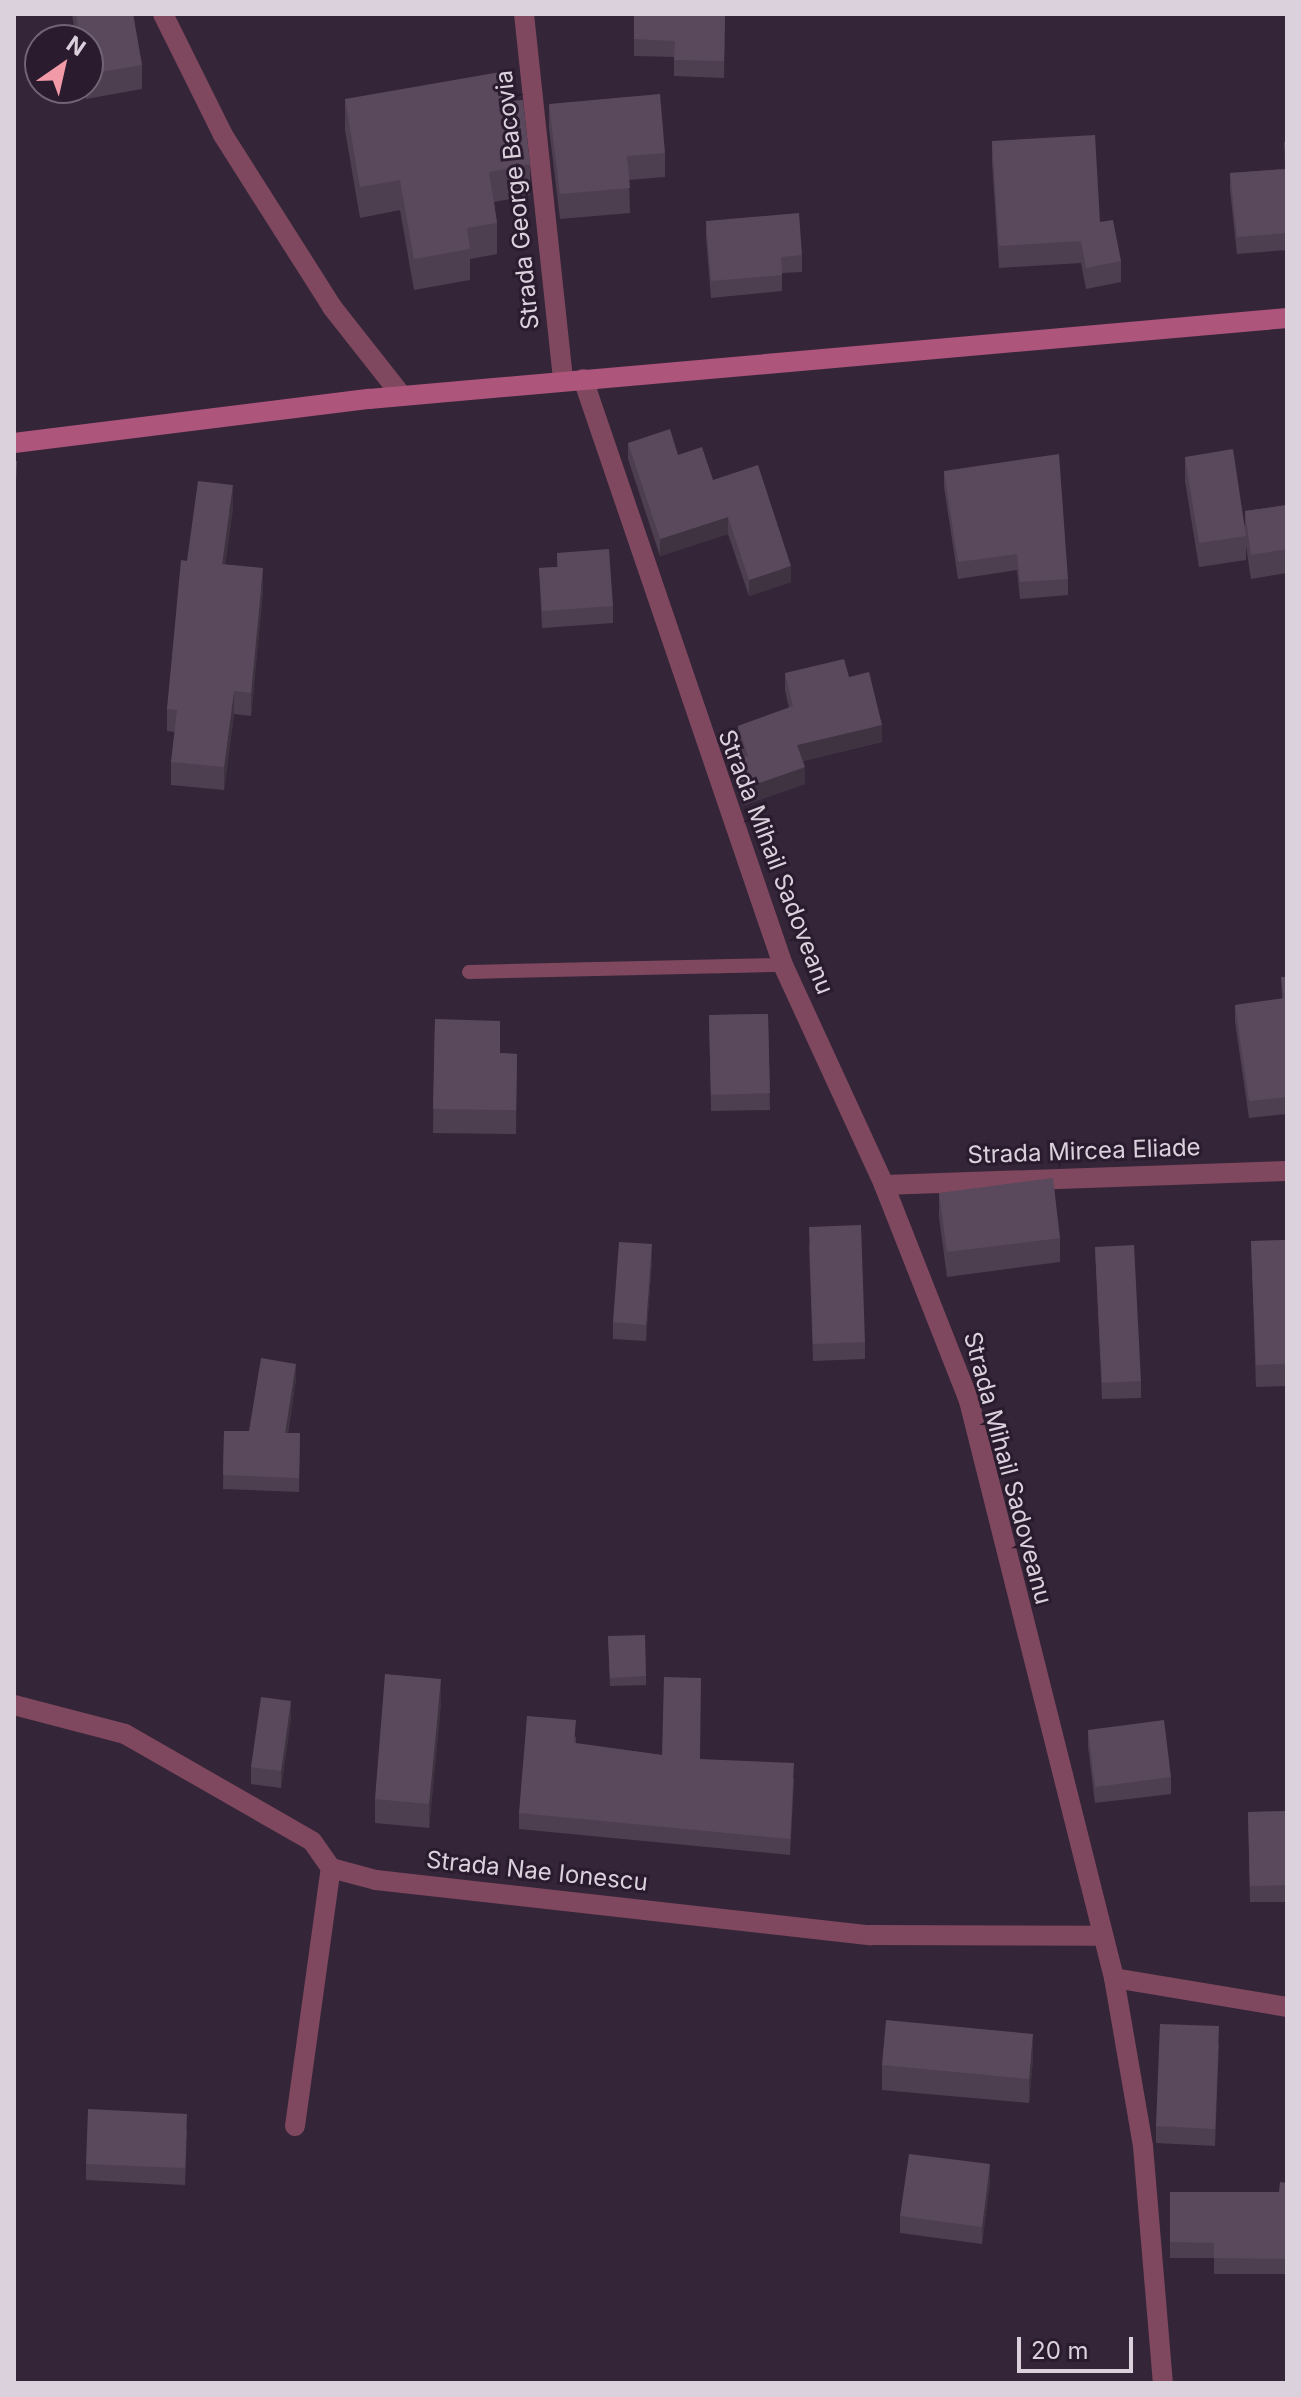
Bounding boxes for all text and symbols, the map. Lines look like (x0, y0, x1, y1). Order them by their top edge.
north arrow (24, 24, 104, 104)
text: N (62, 30, 91, 61)
street label: Strada George Bacovia (489, 69, 545, 331)
street label: Strada Mihail Sadoveanu (712, 726, 840, 998)
street label: Strada Mircea Eliade (967, 1133, 1201, 1169)
street label: Strada Mihail Sadoveanu (958, 1329, 1058, 1607)
street label: Strada Nae Ionescu (425, 1845, 649, 1897)
scale bar (1021, 2321, 1137, 2371)
text: 20 m (1031, 2336, 1089, 2365)

